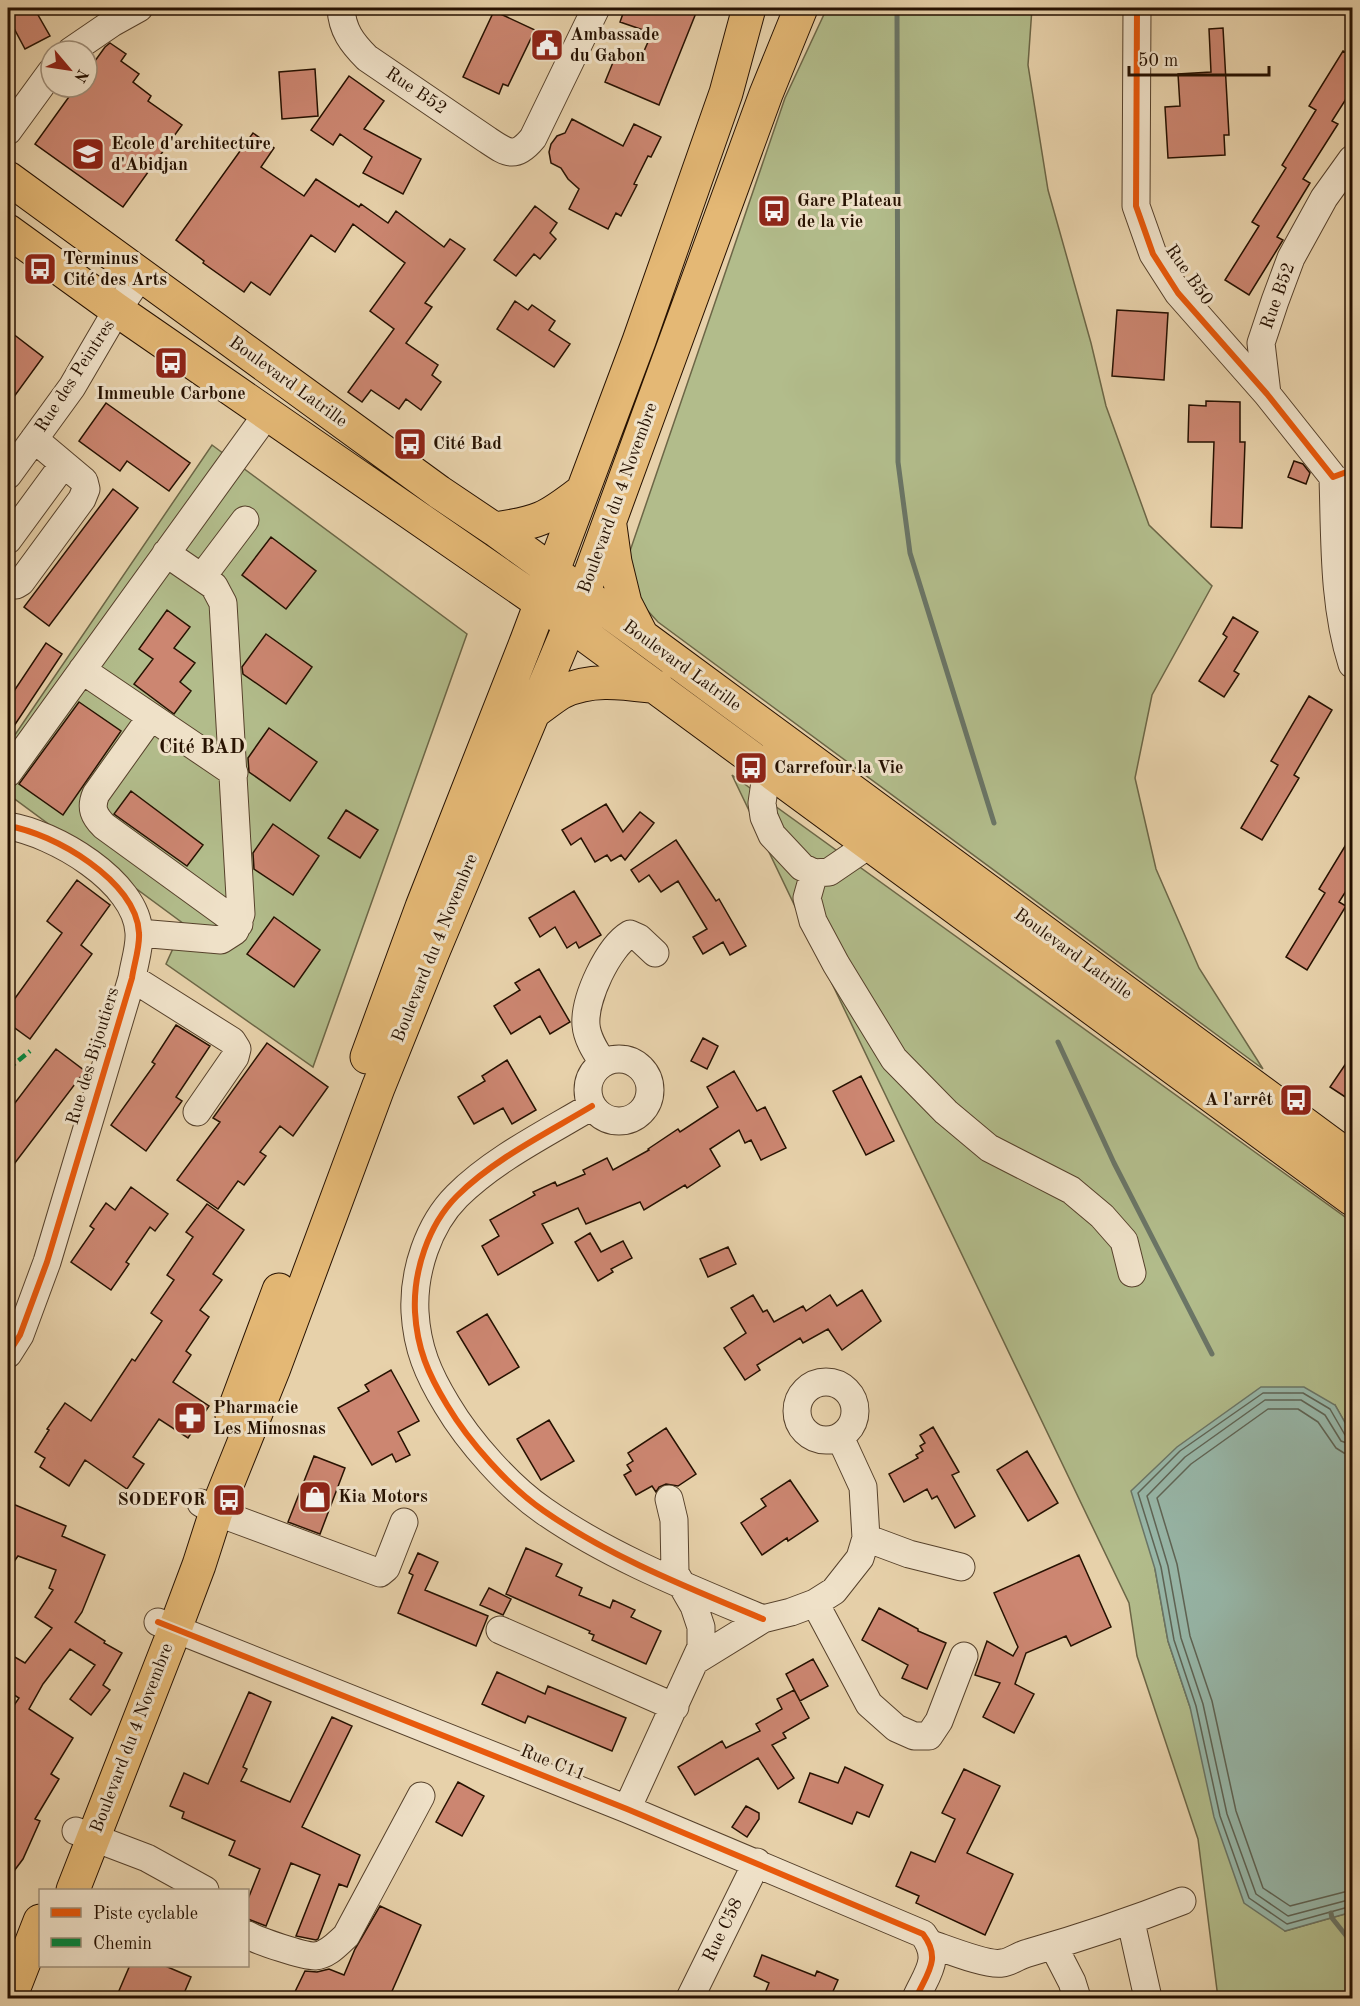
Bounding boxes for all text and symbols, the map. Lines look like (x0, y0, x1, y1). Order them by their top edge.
place label: Ambassade du Gabon (570, 26, 659, 65)
public building icon: Ambassade du Gabon (529, 27, 565, 63)
north arrow (39, 39, 99, 99)
scale bar (1129, 39, 1268, 77)
text: 50 m (1138, 52, 1178, 70)
street label: Rue B52 (382, 64, 450, 118)
text: N (70, 66, 90, 85)
place label: Ecole d'architecture d'Abidjan (111, 135, 271, 174)
school or university icon: Ecole d'architecture d'Abidjan (70, 136, 106, 172)
place label: Gare Plateau de la vie (797, 192, 902, 231)
bus stop icon: Gare Plateau de la vie (756, 193, 792, 229)
street label: Rue B50 (1162, 242, 1216, 308)
place label: Terminus Cité des Arts (63, 250, 167, 289)
bus stop icon: Terminus Cité des Arts (22, 251, 58, 287)
street label: Rue B52 (1258, 260, 1298, 332)
street label: Rue des Peintres (32, 316, 118, 436)
street label: Boulevard Latrille (226, 333, 350, 431)
bus stop icon: Immeuble Carbone (153, 345, 189, 381)
place label: Immeuble Carbone (96, 385, 246, 403)
street label: Boulevard du 4 Novembre (575, 400, 661, 596)
bus stop icon: Cité Bad (392, 426, 428, 462)
place label: Cité Bad (433, 435, 502, 453)
street label: Boulevard Latrille (620, 617, 744, 715)
district label: Cité BAD (159, 738, 245, 758)
bus stop icon: Carrefour la Vie (733, 750, 769, 786)
place label: Carrefour la Vie (774, 759, 904, 777)
street label: Boulevard du 4 Novembre (389, 851, 481, 1045)
street label: Boulevard Latrille (1011, 905, 1135, 1003)
street label: Rue des Bijoutiers (64, 985, 123, 1127)
bus stop icon: A l'arrêt (1278, 1082, 1314, 1118)
place label: A l'arrêt (1205, 1091, 1273, 1109)
place label: Pharmacie Les Mimosnas (213, 1399, 326, 1438)
pharmacy icon: Pharmacie Les Mimosnas (172, 1400, 208, 1436)
shop icon: Kia Motors (297, 1479, 333, 1515)
bus stop icon: SODEFOR (211, 1482, 247, 1518)
place label: Kia Motors (338, 1488, 428, 1506)
place label: SODEFOR (117, 1491, 206, 1509)
street label: Boulevard du 4 Novembre (87, 1641, 177, 1835)
street label: Rue C11 (518, 1742, 588, 1784)
legend (39, 1889, 249, 1967)
street label: Rue C58 (700, 1895, 746, 1965)
text: Piste cyclable (93, 1905, 198, 1923)
text: Chemin (93, 1935, 152, 1953)

